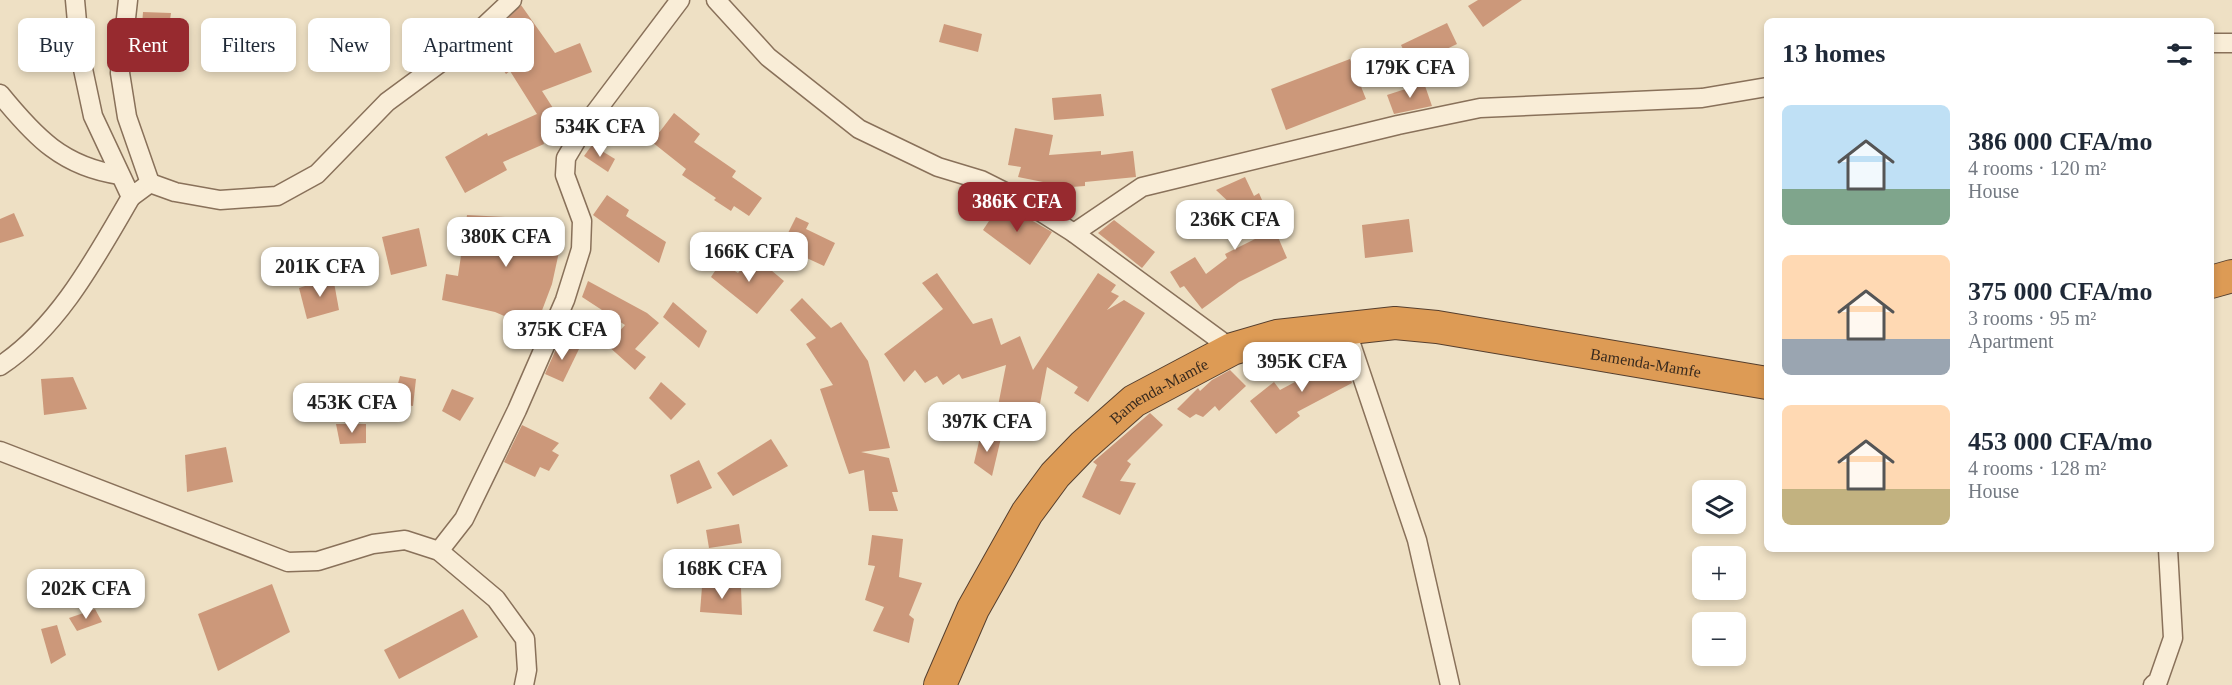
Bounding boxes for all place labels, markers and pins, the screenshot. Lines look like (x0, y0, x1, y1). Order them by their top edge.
pin: 179K CFA (1348, 48, 1472, 99)
pin: 534K CFA (538, 107, 662, 158)
pin: 386K CFA (955, 182, 1079, 233)
pin: 236K CFA (1173, 200, 1297, 251)
pin: 380K CFA (444, 217, 568, 268)
pin: 166K CFA (687, 232, 811, 283)
pin: 201K CFA (258, 247, 382, 298)
pin: 375K CFA (500, 310, 624, 361)
pin: 395K CFA (1240, 342, 1364, 393)
pin: 453K CFA (290, 383, 414, 434)
pin: 397K CFA (925, 402, 1049, 453)
pin: 168K CFA (660, 549, 784, 600)
pin: 202K CFA (24, 569, 148, 620)

